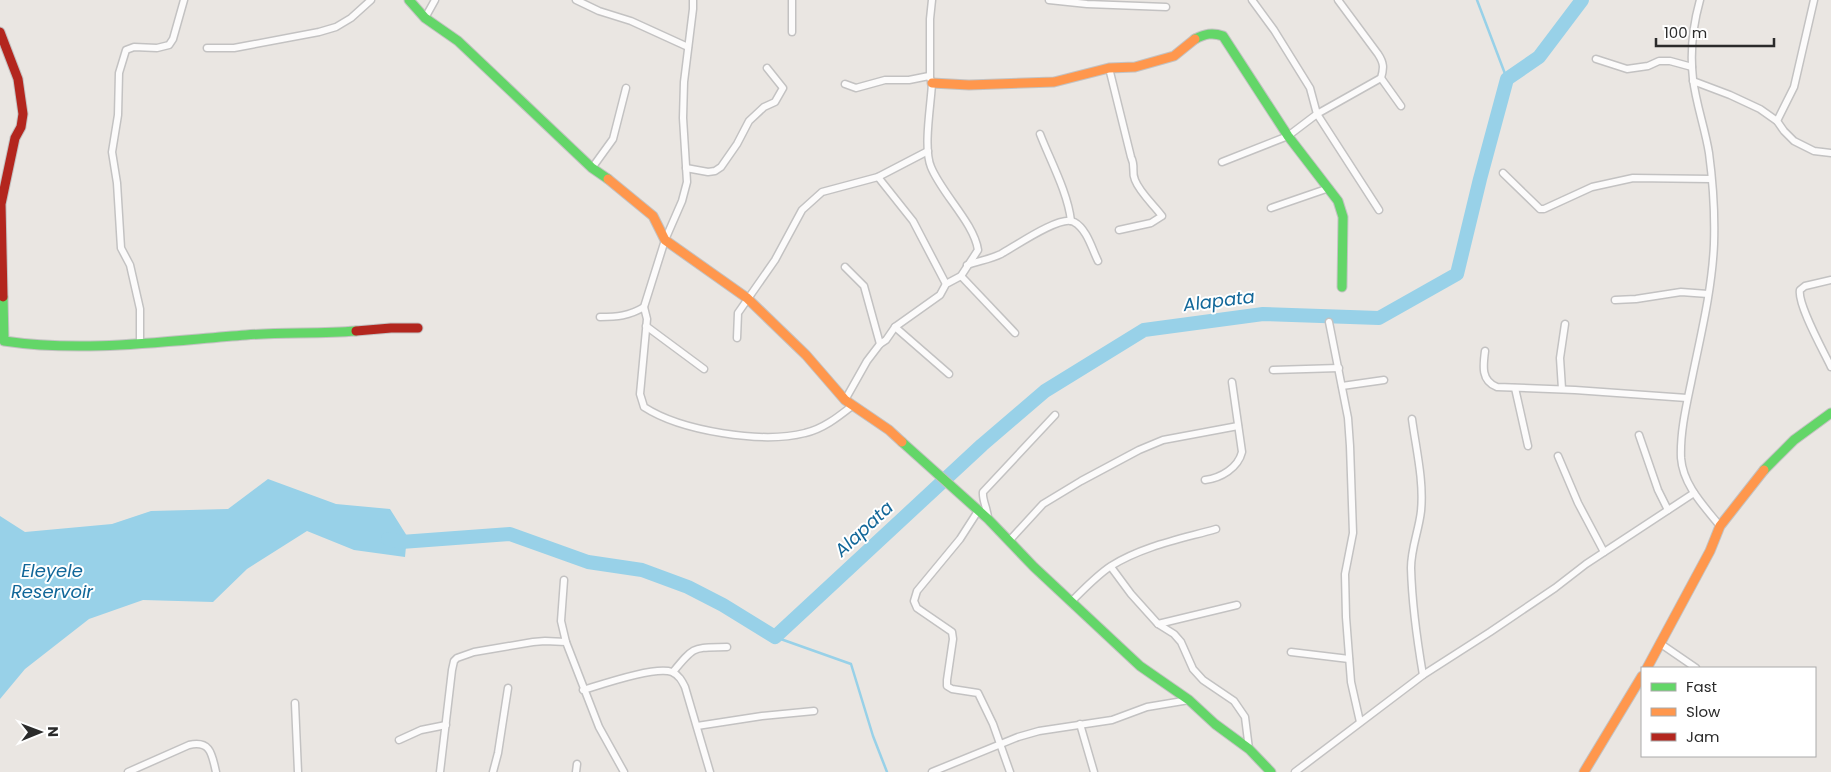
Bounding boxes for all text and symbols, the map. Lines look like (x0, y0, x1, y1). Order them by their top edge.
scale bar (1656, 15, 1774, 47)
text: 100 m (1664, 22, 1707, 43)
water label: Alapata (1181, 284, 1256, 317)
water label: Alapata (828, 495, 898, 563)
water label: Eleyele Reservoir (11, 558, 94, 604)
legend (1641, 667, 1816, 757)
text: Fast (1686, 676, 1717, 697)
text: Slow (1686, 701, 1721, 722)
north arrow (15, 707, 65, 757)
text: N (43, 726, 63, 737)
text: Jam (1686, 726, 1720, 747)

